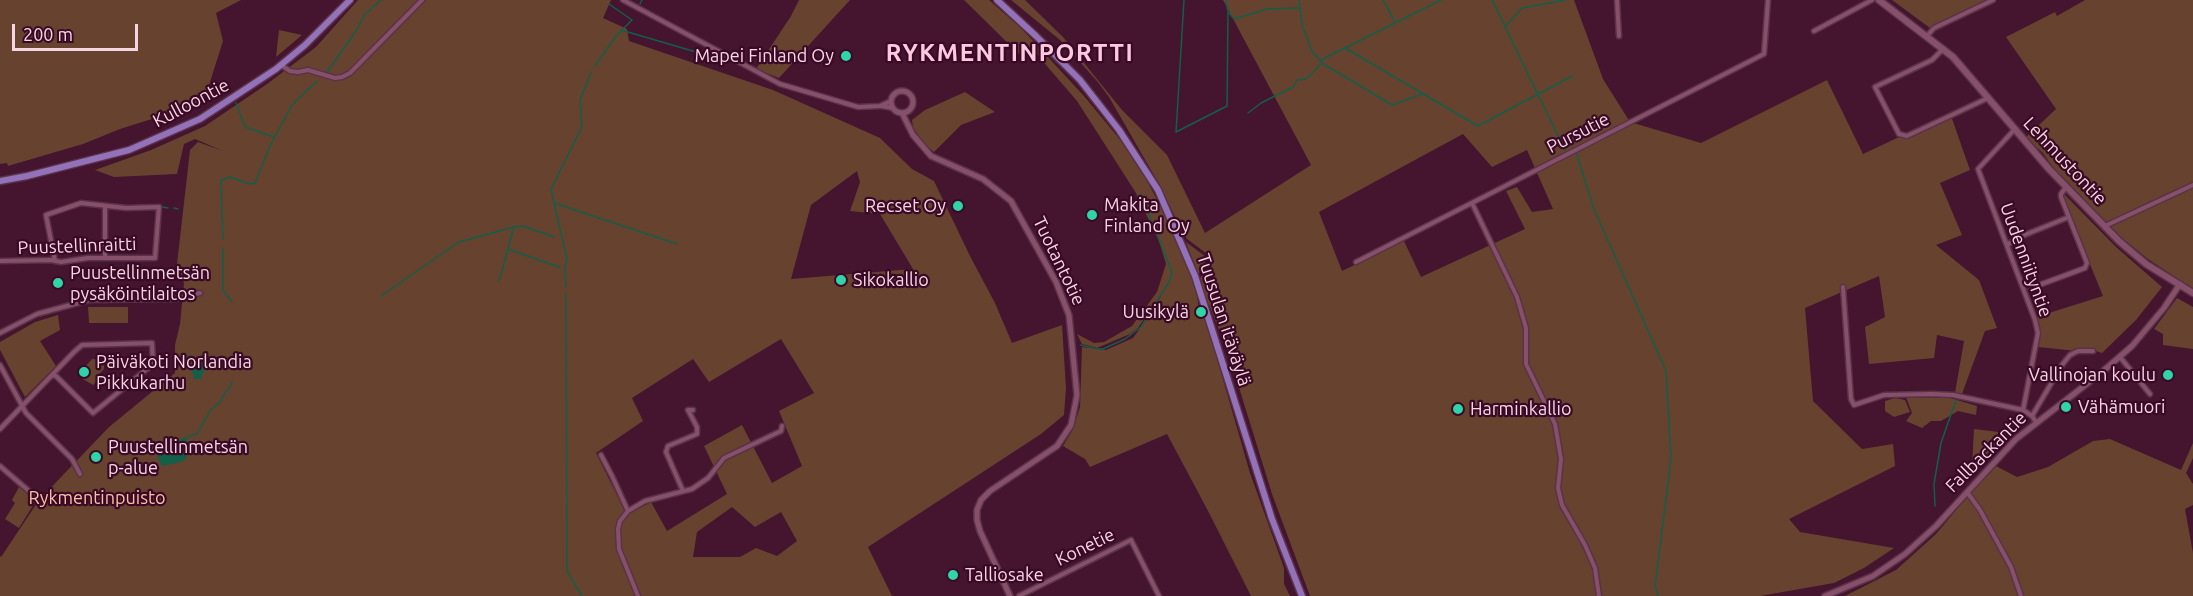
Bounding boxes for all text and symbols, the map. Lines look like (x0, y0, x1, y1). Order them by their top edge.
scale bar (15, 12, 141, 50)
text: 200 m (23, 24, 73, 44)
district label: RYKMENTINPORTTI (886, 39, 1134, 67)
place label: Mapei Finland Oy (694, 45, 834, 67)
marker: Mapei Finland Oy (839, 49, 853, 63)
street label: Kulloontie (149, 74, 233, 132)
street label: Pursutie (1543, 108, 1613, 158)
street label: Lehmustontie (2019, 113, 2111, 209)
place label: Makita Finland Oy (1104, 194, 1190, 236)
place label: Recset Oy (865, 195, 946, 217)
marker: Recset Oy (951, 199, 965, 213)
street label: Uudenniityntie (1995, 200, 2057, 320)
marker: Makita Finland Oy (1085, 208, 1099, 222)
street label: Tuotantotie (1028, 213, 1090, 309)
street label: Puustellinraitti (17, 233, 137, 259)
street label: Tuusulan itäväylä (1192, 251, 1256, 389)
place label: Puustellinmetsän pysäköintilaitos (70, 262, 210, 304)
place label: Sikokallio (853, 269, 929, 291)
marker: Sikokallio (834, 273, 848, 287)
marker: Puustellinmetsän pysäköintilaitos (51, 276, 65, 290)
place label: Uusikylä (1122, 301, 1189, 323)
marker: Uusikylä (1194, 305, 1208, 319)
place label: Päiväkoti Norlandia Pikkukarhu (96, 351, 252, 394)
place label: Vallinojan koulu (2028, 364, 2156, 386)
marker: Päiväkoti Norlandia Pikkukarhu (77, 365, 91, 379)
marker: Vallinojan koulu (2161, 368, 2175, 382)
place label: Vähämuori (2078, 396, 2165, 418)
place label: Harminkallio (1470, 398, 1571, 420)
marker: Vähämuori (2059, 400, 2073, 414)
marker: Harminkallio (1451, 402, 1465, 416)
street label: Fallbackantie (1941, 407, 2031, 497)
place label: Puustellinmetsän p-alue (108, 436, 248, 478)
marker: Puustellinmetsän p-alue (89, 450, 103, 464)
park label: Rykmentinpuisto (28, 487, 166, 509)
street label: Konetie (1052, 524, 1118, 570)
place label: Talliosake (965, 564, 1044, 586)
marker: Talliosake (946, 568, 960, 582)

